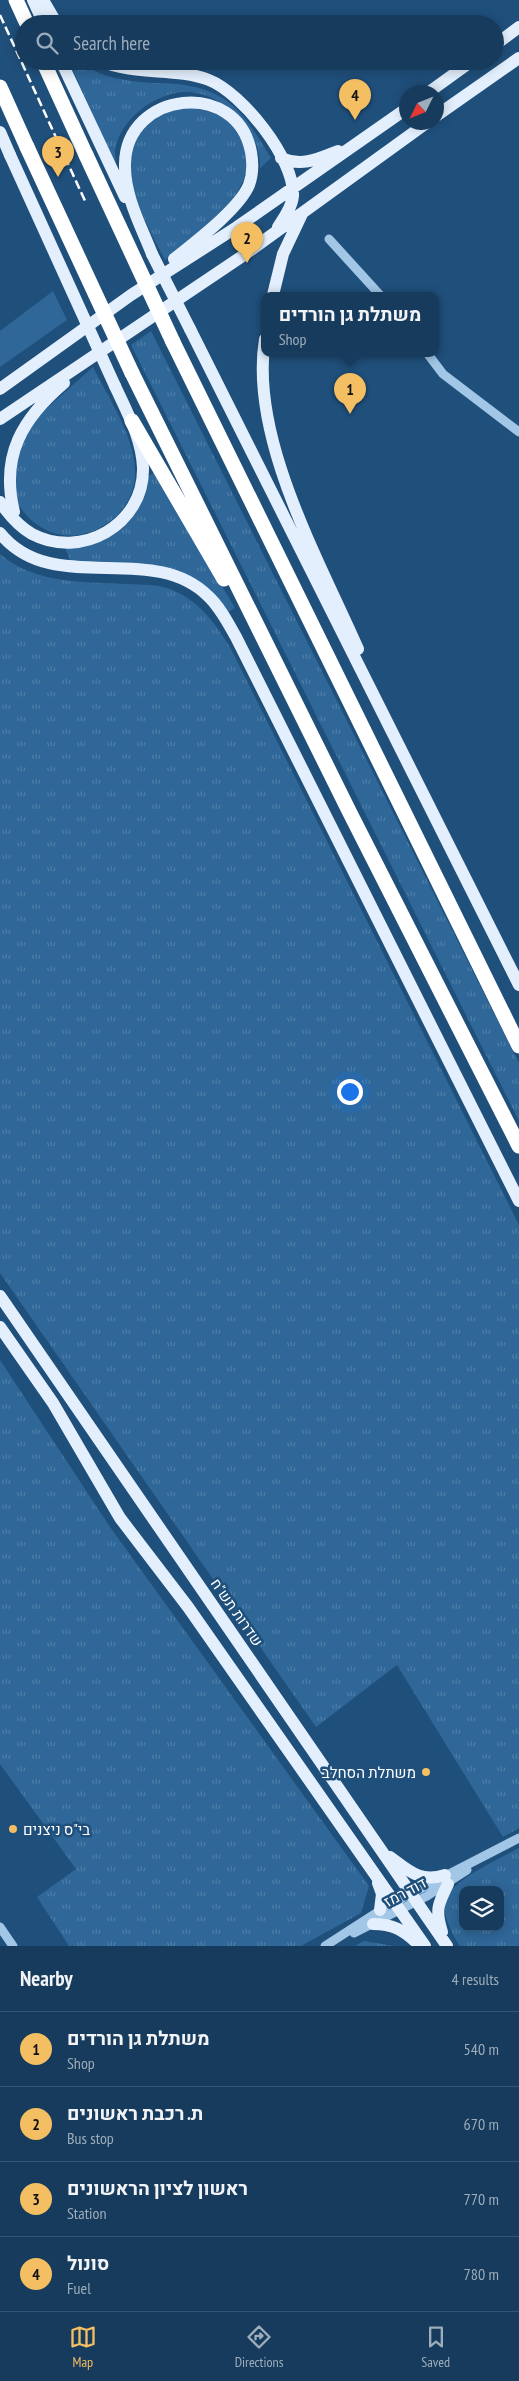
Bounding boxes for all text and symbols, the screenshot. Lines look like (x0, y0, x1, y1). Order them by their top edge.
search box (15, 15, 504, 70)
icon: search (33, 29, 61, 57)
text: Search here (73, 31, 150, 55)
pin: 4 (339, 79, 371, 120)
north arrow (399, 85, 444, 130)
pin: 3 (42, 136, 74, 177)
pin: 2 (231, 222, 263, 263)
popup (261, 292, 439, 357)
text: משתלת גן הורדים (279, 302, 421, 326)
text: Shop (279, 329, 306, 349)
pin: 1 (334, 373, 366, 414)
your location (337, 1079, 363, 1105)
street label: שדרות תש"ח (207, 1574, 267, 1650)
place label: משתלת הסחלב (322, 1763, 416, 1782)
marker: משתלת הסחלב (420, 1766, 432, 1778)
place label: בי"ס ניצנים (23, 1820, 90, 1839)
marker: בי"ס ניצנים (7, 1823, 19, 1835)
street label: דוד רמז (380, 1873, 430, 1911)
map controls (459, 1886, 504, 1931)
button: layers (459, 1886, 504, 1931)
text: Nearby (20, 1965, 73, 1992)
text: 4 results (452, 1969, 499, 1989)
text: משתלת גן הורדים (67, 2026, 210, 2050)
text: 1 (32, 2039, 40, 2059)
text: 540 m (464, 2039, 499, 2059)
text: Shop (67, 2053, 95, 2073)
text: ת. רכבת ראשונים (67, 2101, 203, 2125)
text: 2 (32, 2114, 40, 2134)
text: 670 m (464, 2114, 499, 2134)
text: Bus stop (67, 2128, 114, 2148)
text: ראשון לציון הראשונים (67, 2176, 248, 2200)
text: 3 (32, 2189, 40, 2209)
text: 770 m (464, 2189, 499, 2209)
text: Station (67, 2203, 106, 2223)
text: סונול (67, 2251, 109, 2275)
text: 4 (32, 2264, 40, 2284)
text: 780 m (464, 2264, 499, 2284)
text: Fuel (67, 2278, 91, 2298)
tab: Map (69, 2323, 97, 2371)
tab: Directions (235, 2323, 283, 2371)
tab: Saved (421, 2323, 450, 2371)

